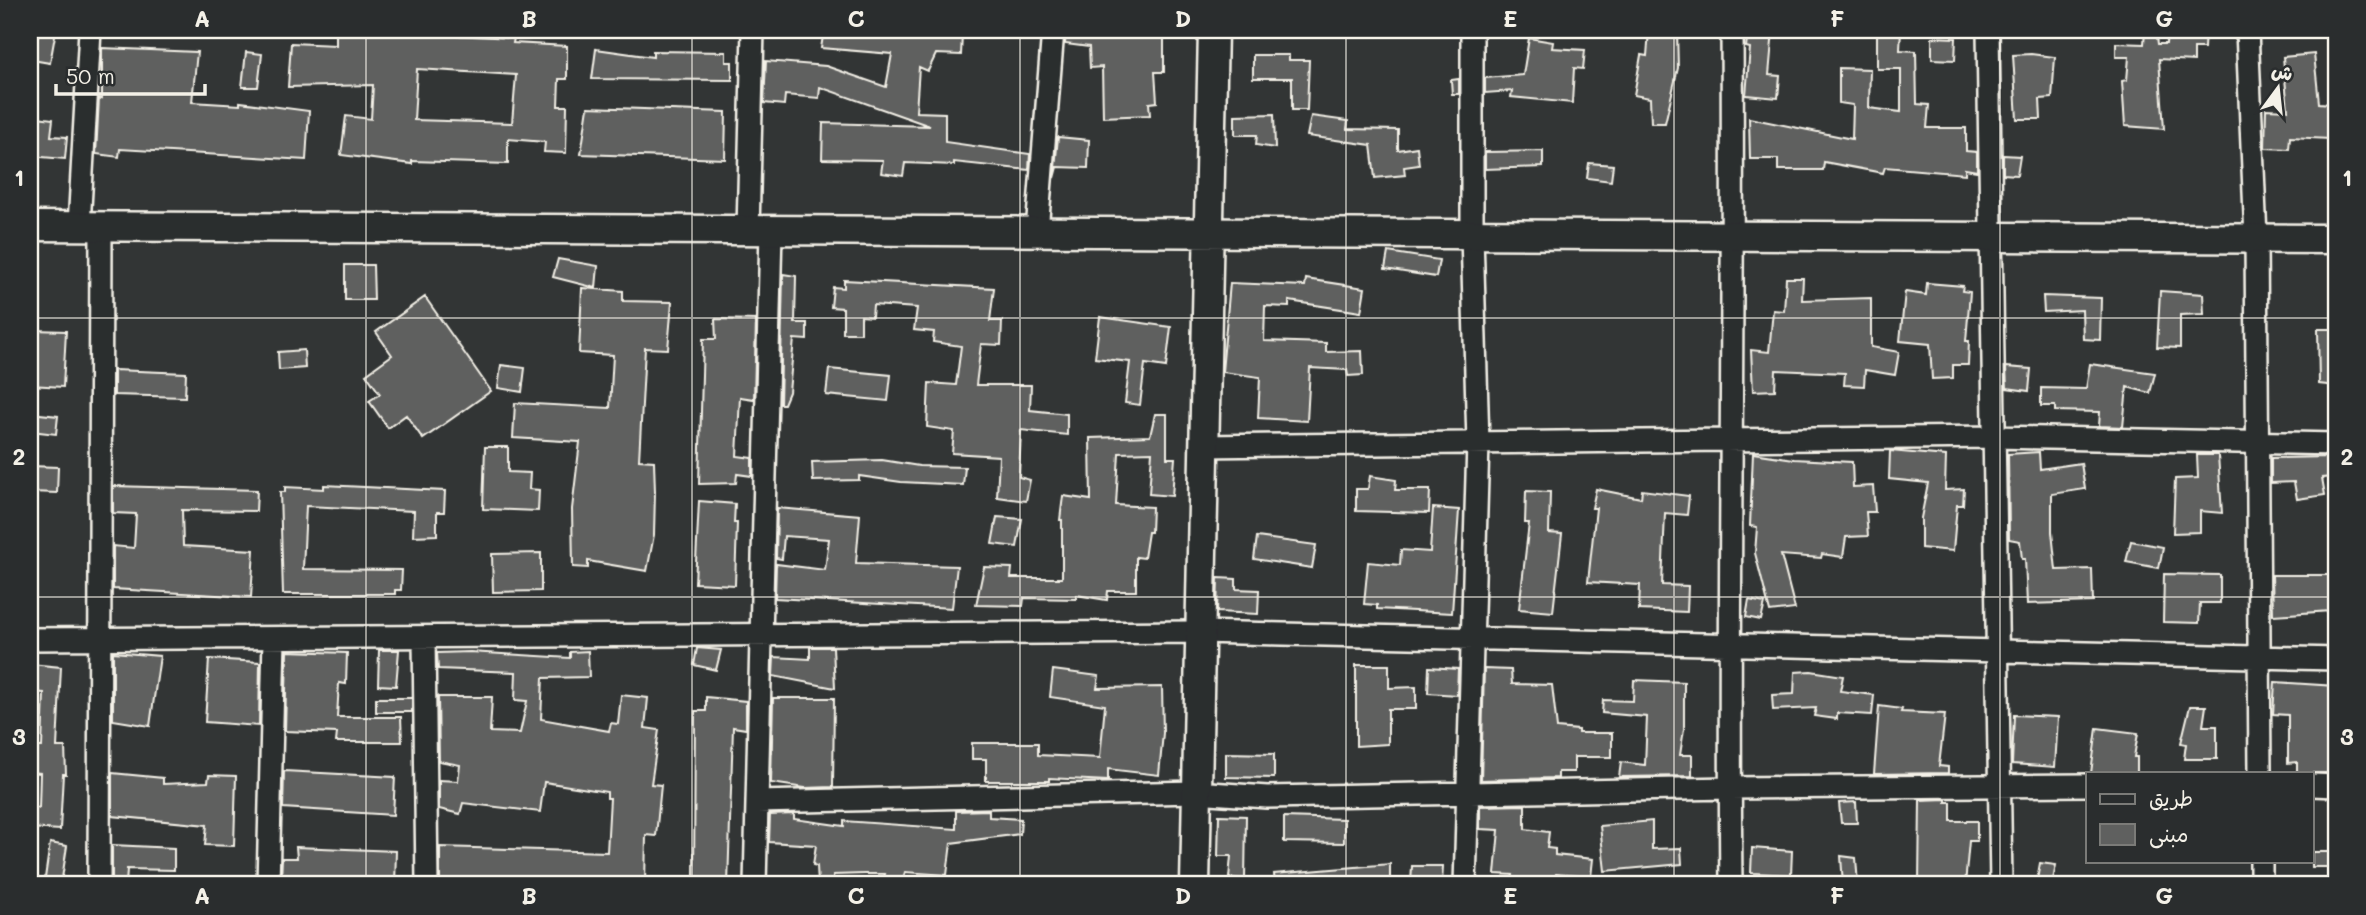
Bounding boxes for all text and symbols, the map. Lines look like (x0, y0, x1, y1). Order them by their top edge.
text: A (194, 3, 210, 33)
text: B (521, 3, 537, 33)
text: C (847, 3, 865, 33)
text: D (1175, 3, 1191, 33)
text: E (1503, 3, 1517, 33)
text: F (1830, 3, 1844, 33)
text: G (2155, 3, 2173, 33)
scale bar (56, 52, 205, 96)
north arrow (2244, 52, 2314, 122)
text: ش (2269, 56, 2296, 86)
text: 50 m (66, 62, 115, 89)
text: 1 (14, 162, 24, 192)
text: 1 (2342, 162, 2352, 192)
text: 2 (13, 441, 25, 471)
text: 2 (2341, 441, 2353, 471)
text: 3 (12, 721, 26, 751)
text: 3 (2340, 721, 2354, 751)
legend (2086, 772, 2314, 862)
text: طريق (2149, 784, 2193, 811)
text: مبنى (2149, 820, 2188, 849)
text: A (194, 880, 210, 910)
text: B (521, 880, 537, 910)
text: C (847, 880, 865, 910)
text: D (1175, 880, 1191, 910)
text: E (1503, 880, 1517, 910)
text: F (1830, 880, 1844, 910)
text: G (2155, 880, 2173, 910)

